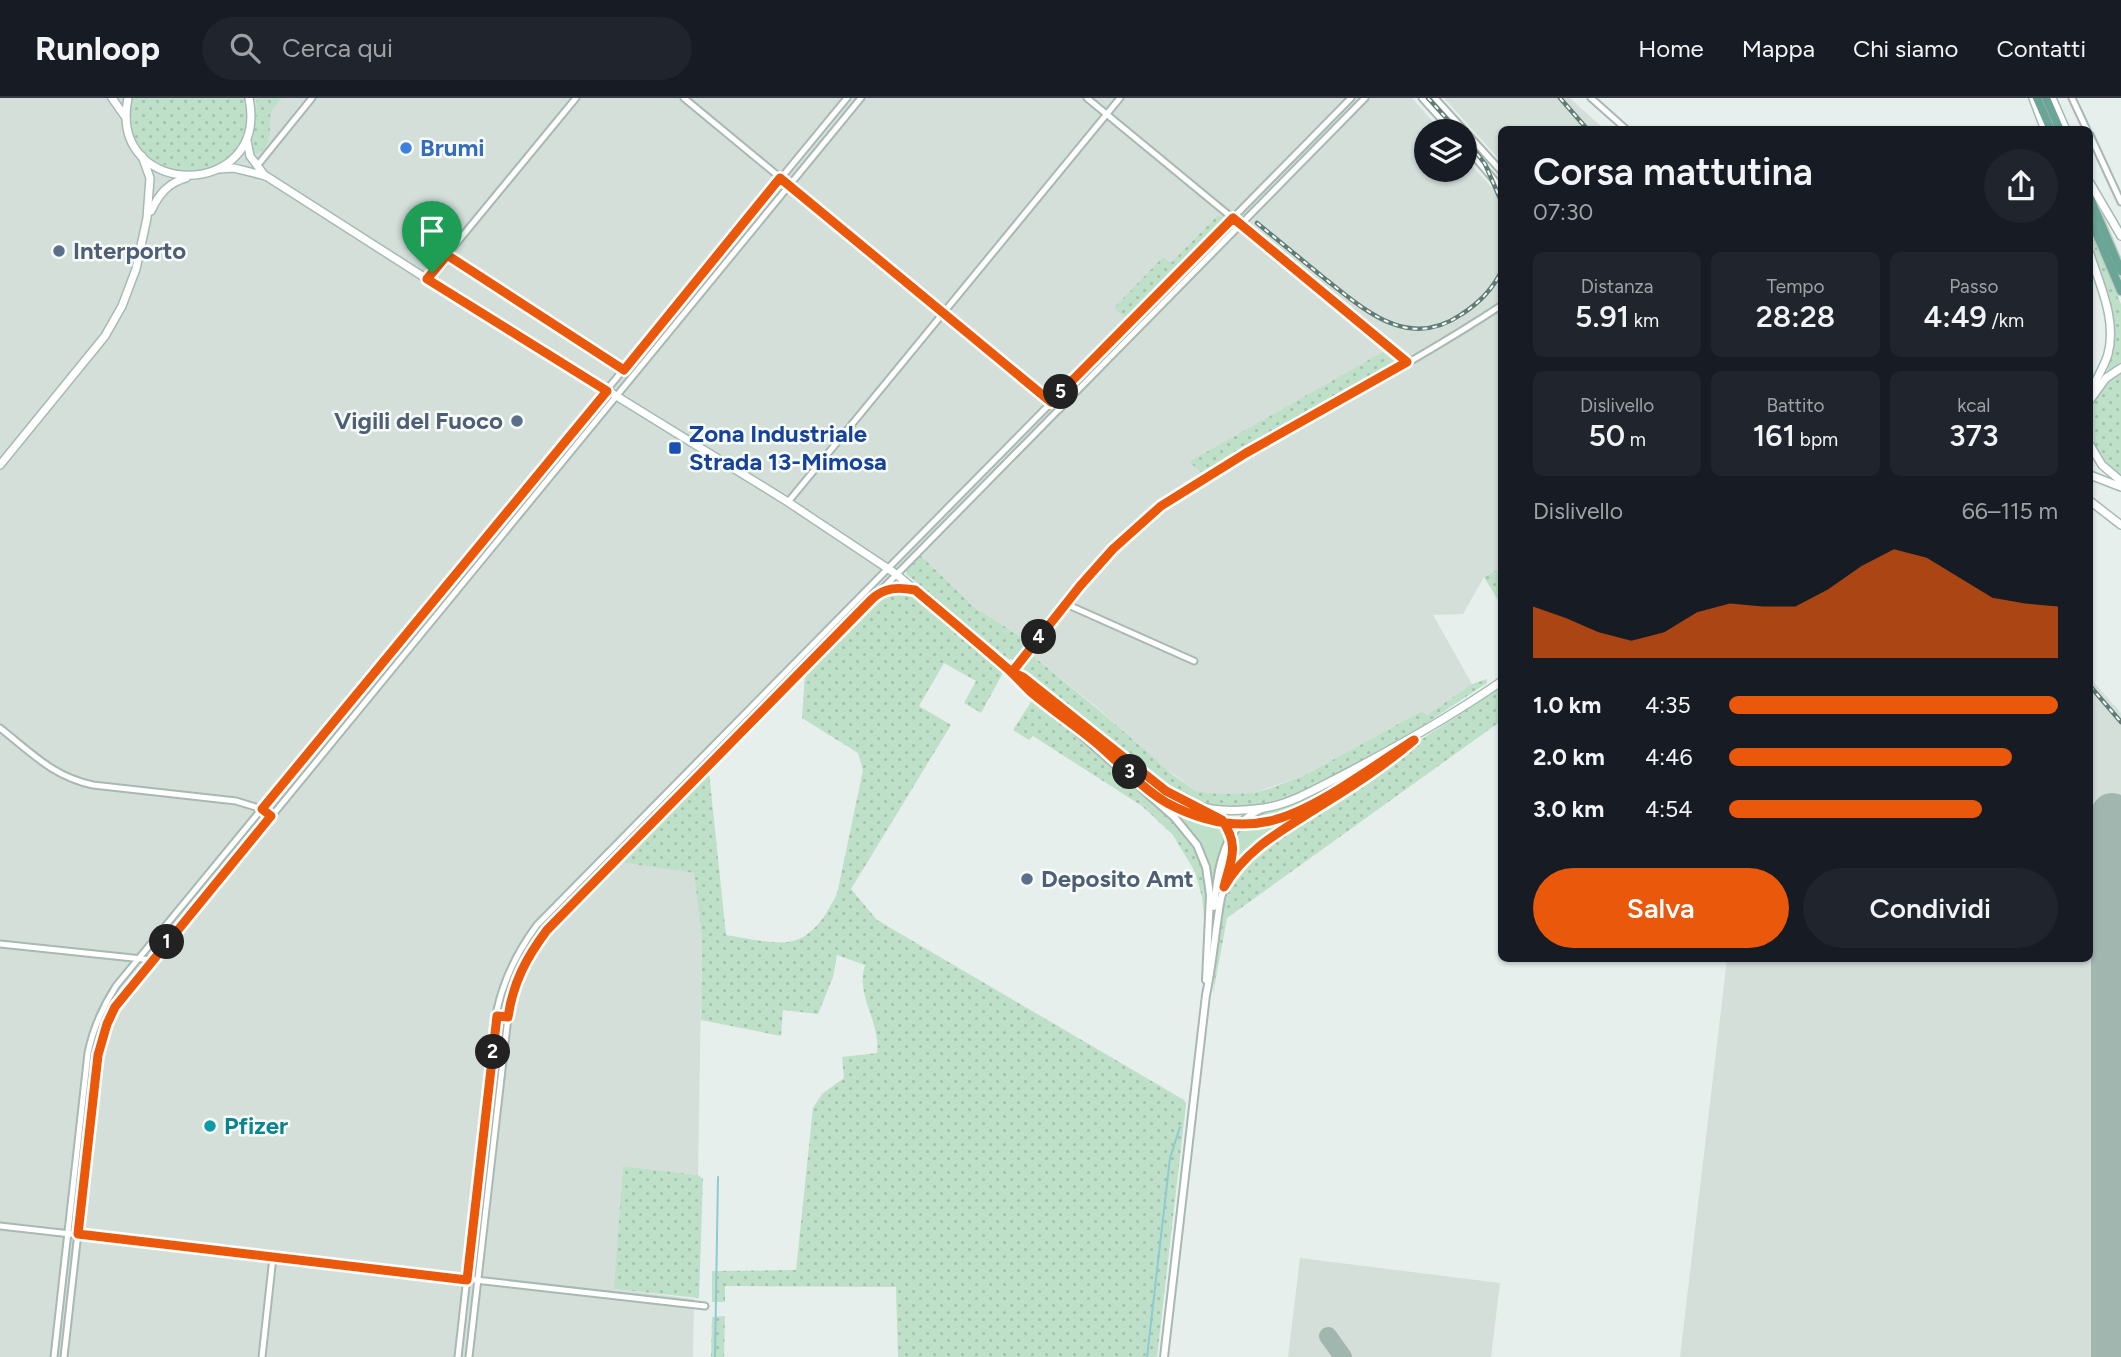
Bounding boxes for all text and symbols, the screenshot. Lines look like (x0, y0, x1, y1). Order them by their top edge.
search box (202, 17, 692, 80)
text: Runloop (35, 29, 160, 68)
icon: search (226, 29, 264, 67)
text: Cerca qui (282, 32, 393, 64)
text: Home (1638, 34, 1704, 63)
text: Mappa (1742, 34, 1815, 63)
text: Chi siamo (1853, 34, 1958, 63)
text: Contatti (1996, 34, 2086, 63)
map controls (1414, 119, 1477, 182)
button: layers (1414, 119, 1477, 182)
place label: Brumi (420, 133, 485, 162)
marker: Brumi (398, 140, 414, 156)
text: Corsa mattutina (1533, 149, 1813, 195)
button: share (1984, 149, 2058, 223)
text: 07:30 (1533, 198, 1593, 226)
pin (402, 201, 462, 273)
icon: arrive (413, 212, 451, 250)
place label: Interporto (73, 236, 186, 265)
marker: Interporto (51, 243, 67, 259)
text: Distanza (1581, 275, 1654, 298)
text: Tempo (1766, 275, 1825, 298)
text: Passo (1949, 275, 1998, 298)
text: 5.91 (1575, 298, 1629, 335)
text: 28:28 (1756, 298, 1835, 335)
text: 4:49 (1923, 298, 1987, 335)
text: km (1629, 309, 1659, 332)
text: /km (1987, 309, 2024, 332)
pin: 5 (1044, 374, 1078, 410)
text: 5 (1055, 380, 1066, 403)
text: Dislivello (1580, 394, 1654, 417)
text: Battito (1766, 394, 1825, 417)
text: kcal (1957, 394, 1990, 417)
place label: Vigili del Fuoco (334, 406, 503, 435)
marker: Vigili del Fuoco (509, 413, 525, 429)
text: 50 (1588, 417, 1625, 454)
text: 161 (1753, 417, 1795, 454)
text: 373 (1949, 417, 1999, 454)
place label: Zona Industriale Strada 13-Mimosa (689, 419, 887, 476)
text: m (1625, 428, 1646, 451)
text: bpm (1795, 428, 1838, 451)
marker: Zona Industriale Strada 13-Mimosa (667, 440, 683, 456)
text: Dislivello (1533, 497, 1623, 525)
text: 66–115 m (1962, 497, 2058, 525)
pin: 4 (1021, 620, 1056, 654)
text: 4 (1032, 625, 1045, 648)
text: 1.0 km (1533, 691, 1601, 719)
text: 4:35 (1645, 691, 1691, 719)
text: 2.0 km (1533, 743, 1605, 771)
text: 4:46 (1645, 743, 1692, 771)
pin: 3 (1112, 754, 1148, 790)
text: 3 (1124, 760, 1135, 783)
text: 3.0 km (1533, 795, 1604, 823)
text: 4:54 (1645, 795, 1693, 823)
place label: Deposito Amt (1041, 864, 1194, 893)
button: Salva (1533, 868, 1789, 948)
button: Condividi (1803, 868, 2058, 948)
marker: Deposito Amt (1019, 871, 1035, 887)
pin: 1 (150, 924, 184, 960)
text: 1 (162, 930, 171, 953)
pin: 2 (476, 1034, 510, 1070)
text: 2 (487, 1040, 498, 1063)
place label: Pfizer (224, 1111, 288, 1140)
marker: Pfizer (202, 1118, 218, 1134)

